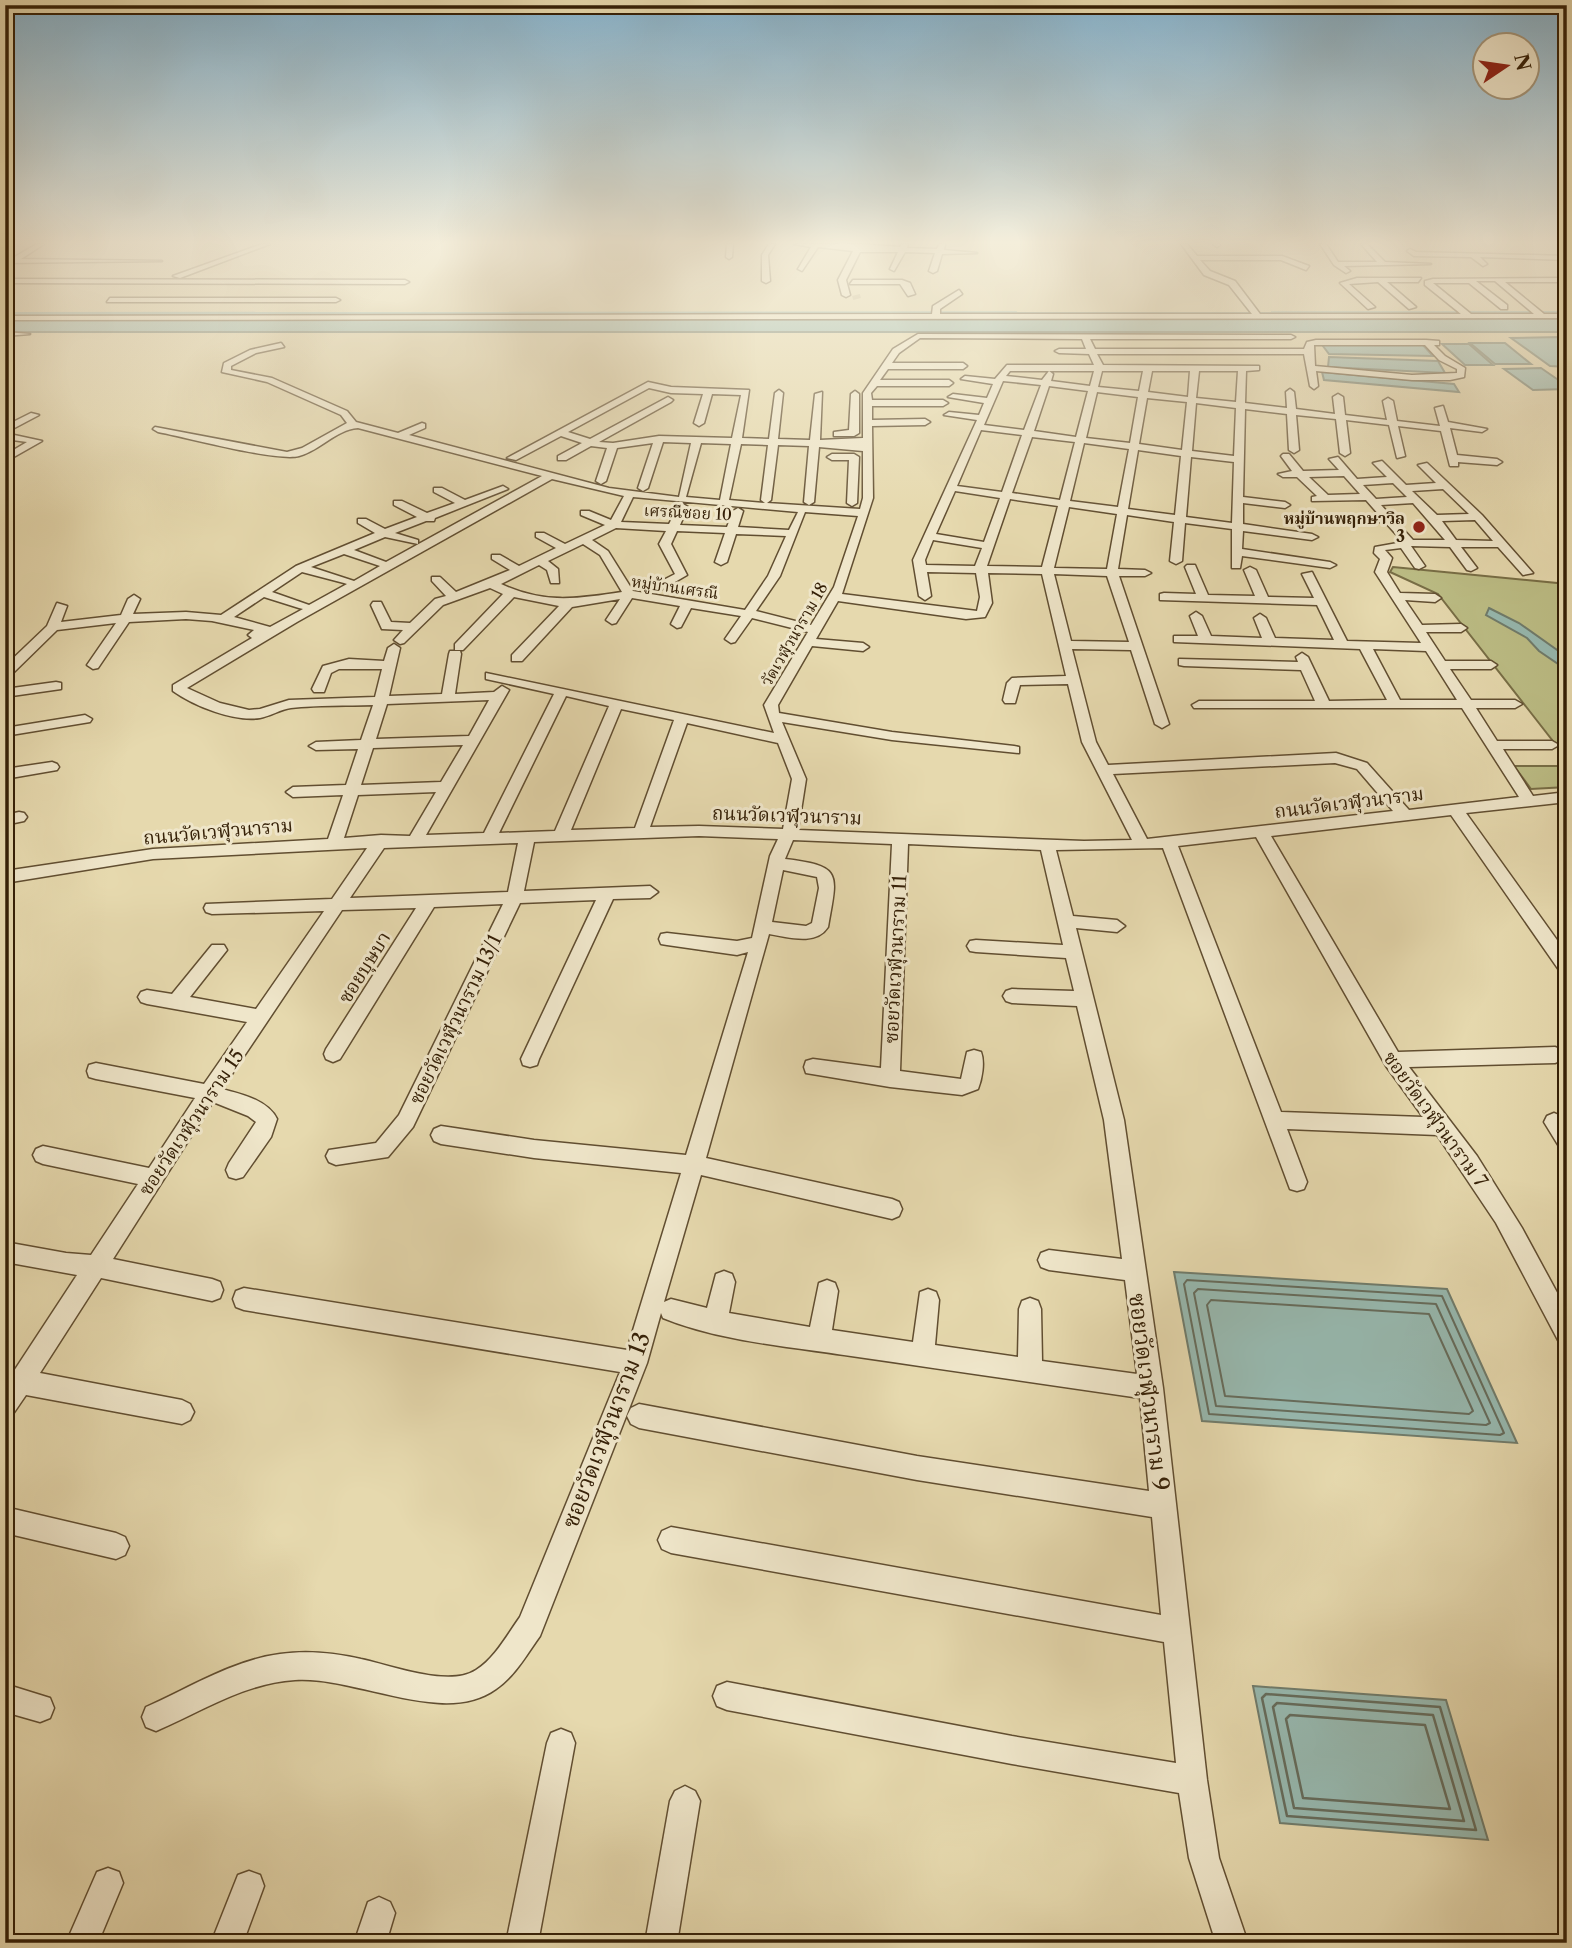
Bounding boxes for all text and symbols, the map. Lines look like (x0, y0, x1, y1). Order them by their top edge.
north arrow (1470, 32, 1540, 102)
text: N (1509, 52, 1535, 73)
street label: เศรณีซอย 10 (643, 500, 733, 524)
place label: หมู่บ้านพฤกษาวิล 3 (1284, 508, 1405, 546)
marker: หมู่บ้านพฤกษาวิล 3 (1411, 519, 1427, 535)
street label: หมู่บ้านเศรณี (630, 571, 720, 604)
street label: วัดเวฬุวนาราม 18 (756, 579, 834, 690)
street label: ถนนวัดเวฬุวนาราม (1273, 782, 1425, 824)
street label: ถนนวัดเวฬุวนาราม (712, 801, 862, 831)
street label: ถนนวัดเวฬุวนาราม (142, 814, 294, 850)
street label: ซอยวัดเวฬุวนาราม 11 (880, 874, 912, 1044)
street label: ซอยบุษบา (333, 927, 396, 1008)
street label: ซอยวัดเวฬุวนาราม 13/1 (404, 930, 508, 1108)
street label: ซอยวัดเวฬุวนาราม 15 (134, 1045, 250, 1200)
street label: ซอยวัดเวฬุวนาราม 7 (1378, 1047, 1493, 1193)
street label: ซอยวัดเวฬุวนาราม 9 (1122, 1292, 1175, 1493)
street label: ซอยวัดเวฬุวนาราม 13 (556, 1328, 657, 1532)

